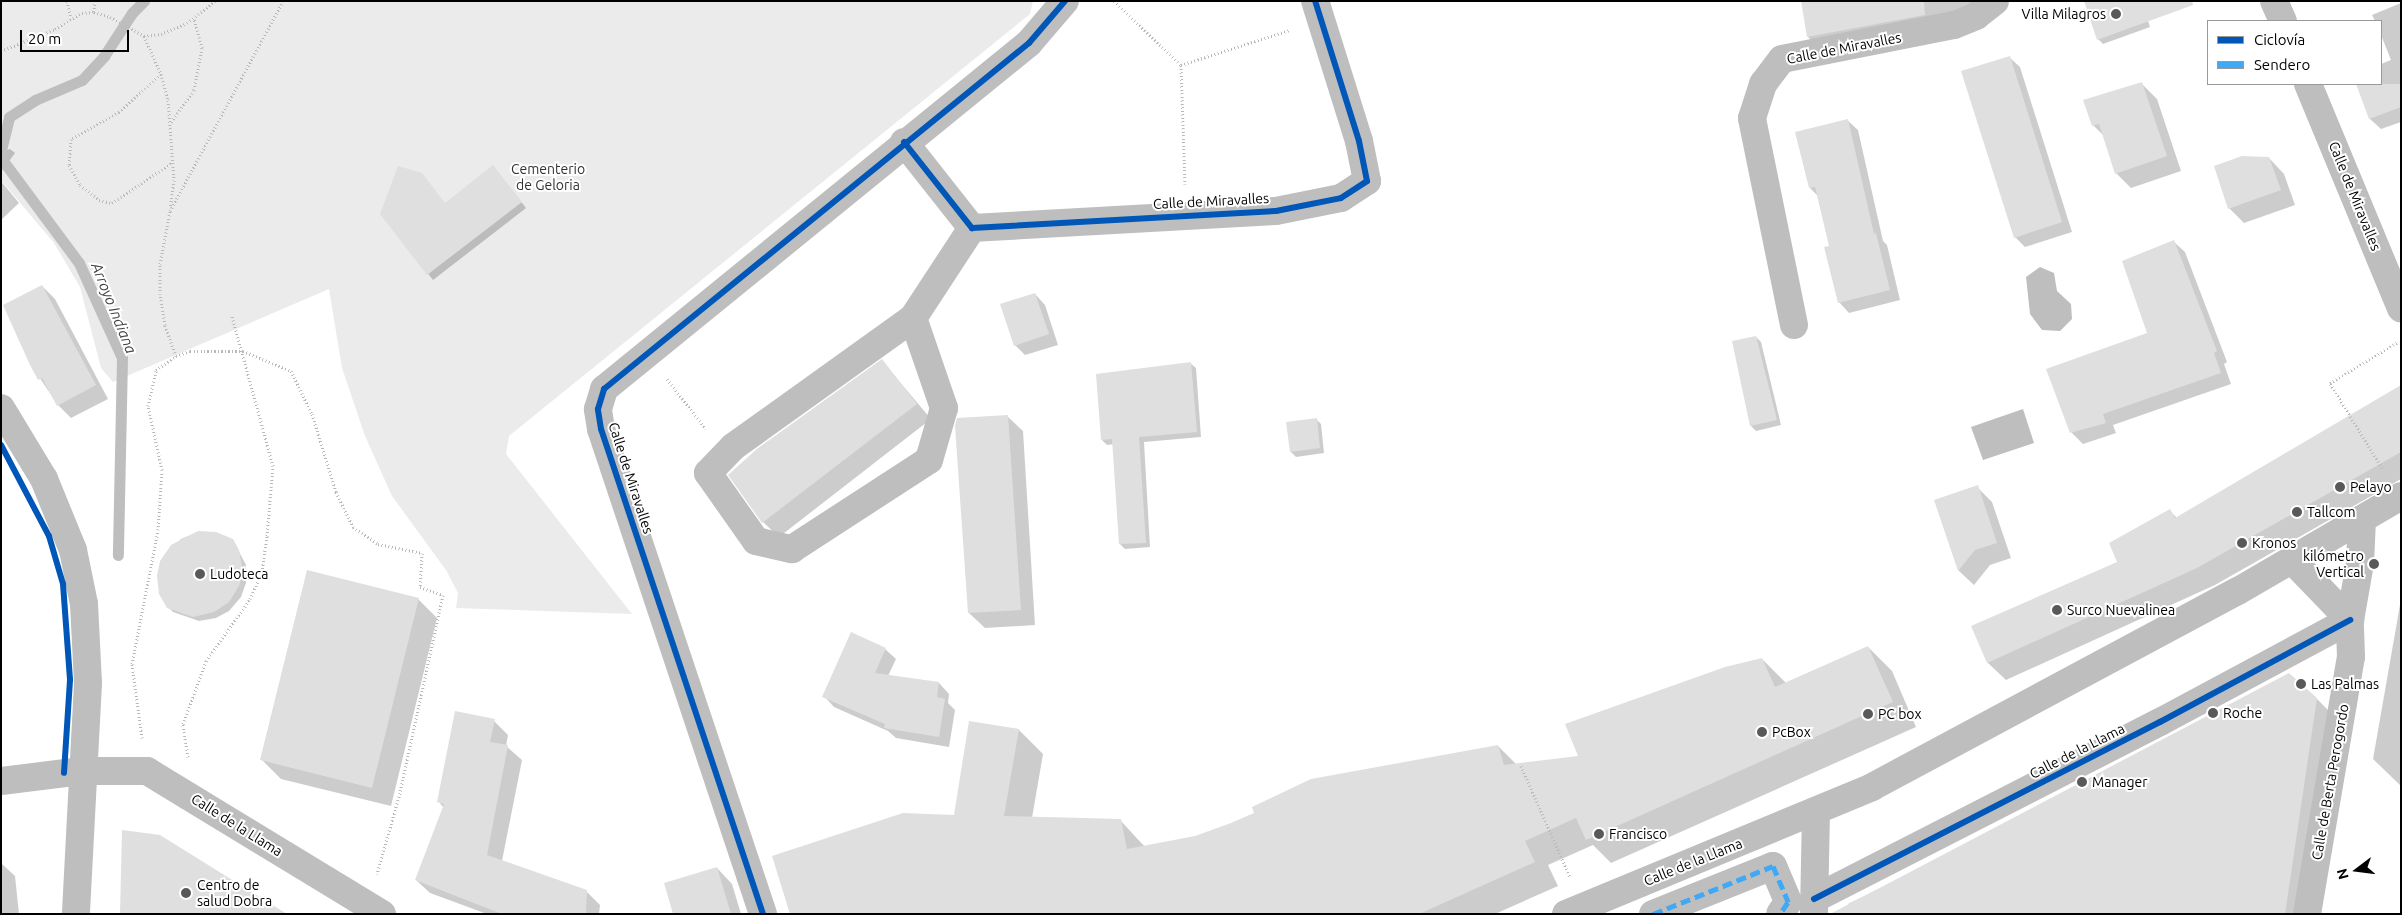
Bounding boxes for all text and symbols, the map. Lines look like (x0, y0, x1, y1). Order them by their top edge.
place label: Villa Milagros (2021, 6, 2106, 22)
marker: Villa Milagros (2110, 8, 2122, 20)
scale bar (22, 20, 131, 52)
legend (2207, 20, 2382, 85)
street label: Calle de Miravalles (1785, 29, 1903, 67)
text: 20 m (28, 30, 61, 47)
text: Ciclovía (2254, 31, 2305, 48)
text: Sendero (2254, 56, 2310, 73)
street label: Calle de Miravalles (2325, 139, 2385, 253)
park label: Cementerio de Geloria (511, 161, 585, 193)
street label: Calle de Miravalles (1152, 190, 1270, 212)
water label: Arroyo Indiana (88, 260, 140, 356)
street label: Calle de Miravalles (605, 420, 657, 536)
place label: Pelayo (2350, 479, 2392, 495)
marker: Pelayo (2334, 481, 2346, 493)
place label: Tallcom (2307, 504, 2356, 520)
marker: Tallcom (2291, 506, 2303, 518)
place label: Kronos (2252, 535, 2296, 551)
marker: Kronos (2236, 537, 2248, 549)
place label: kilómetro Vertical (2303, 548, 2364, 580)
marker: kilómetro Vertical (2368, 558, 2380, 570)
place label: Ludoteca (210, 566, 268, 582)
marker: Ludoteca (194, 568, 206, 580)
place label: Surco Nuevalinea (2067, 602, 2175, 618)
marker: Surco Nuevalinea (2051, 604, 2063, 616)
place label: Las Palmas (2311, 676, 2379, 692)
marker: Las Palmas (2295, 678, 2307, 690)
street label: Calle de Berta Perogordo (2308, 703, 2352, 861)
place label: Roche (2223, 705, 2262, 721)
place label: PC box (1878, 706, 1921, 722)
marker: Roche (2207, 707, 2219, 719)
marker: PC box (1862, 708, 1874, 720)
street label: Calle de la Llama (2027, 720, 2127, 782)
place label: PcBox (1772, 724, 1811, 740)
marker: PcBox (1756, 726, 1768, 738)
place label: Manager (2092, 774, 2148, 790)
marker: Manager (2076, 776, 2088, 788)
street label: Calle de la Llama (188, 790, 286, 860)
place label: Francisco (1609, 826, 1667, 842)
marker: Francisco (1593, 828, 1605, 840)
street label: Calle de la Llama (1641, 835, 1745, 889)
north arrow (2332, 845, 2382, 895)
text: N (2333, 867, 2352, 881)
place label: Centro de salud Dobra (197, 877, 272, 910)
marker: Centro de salud Dobra (179, 886, 193, 900)

